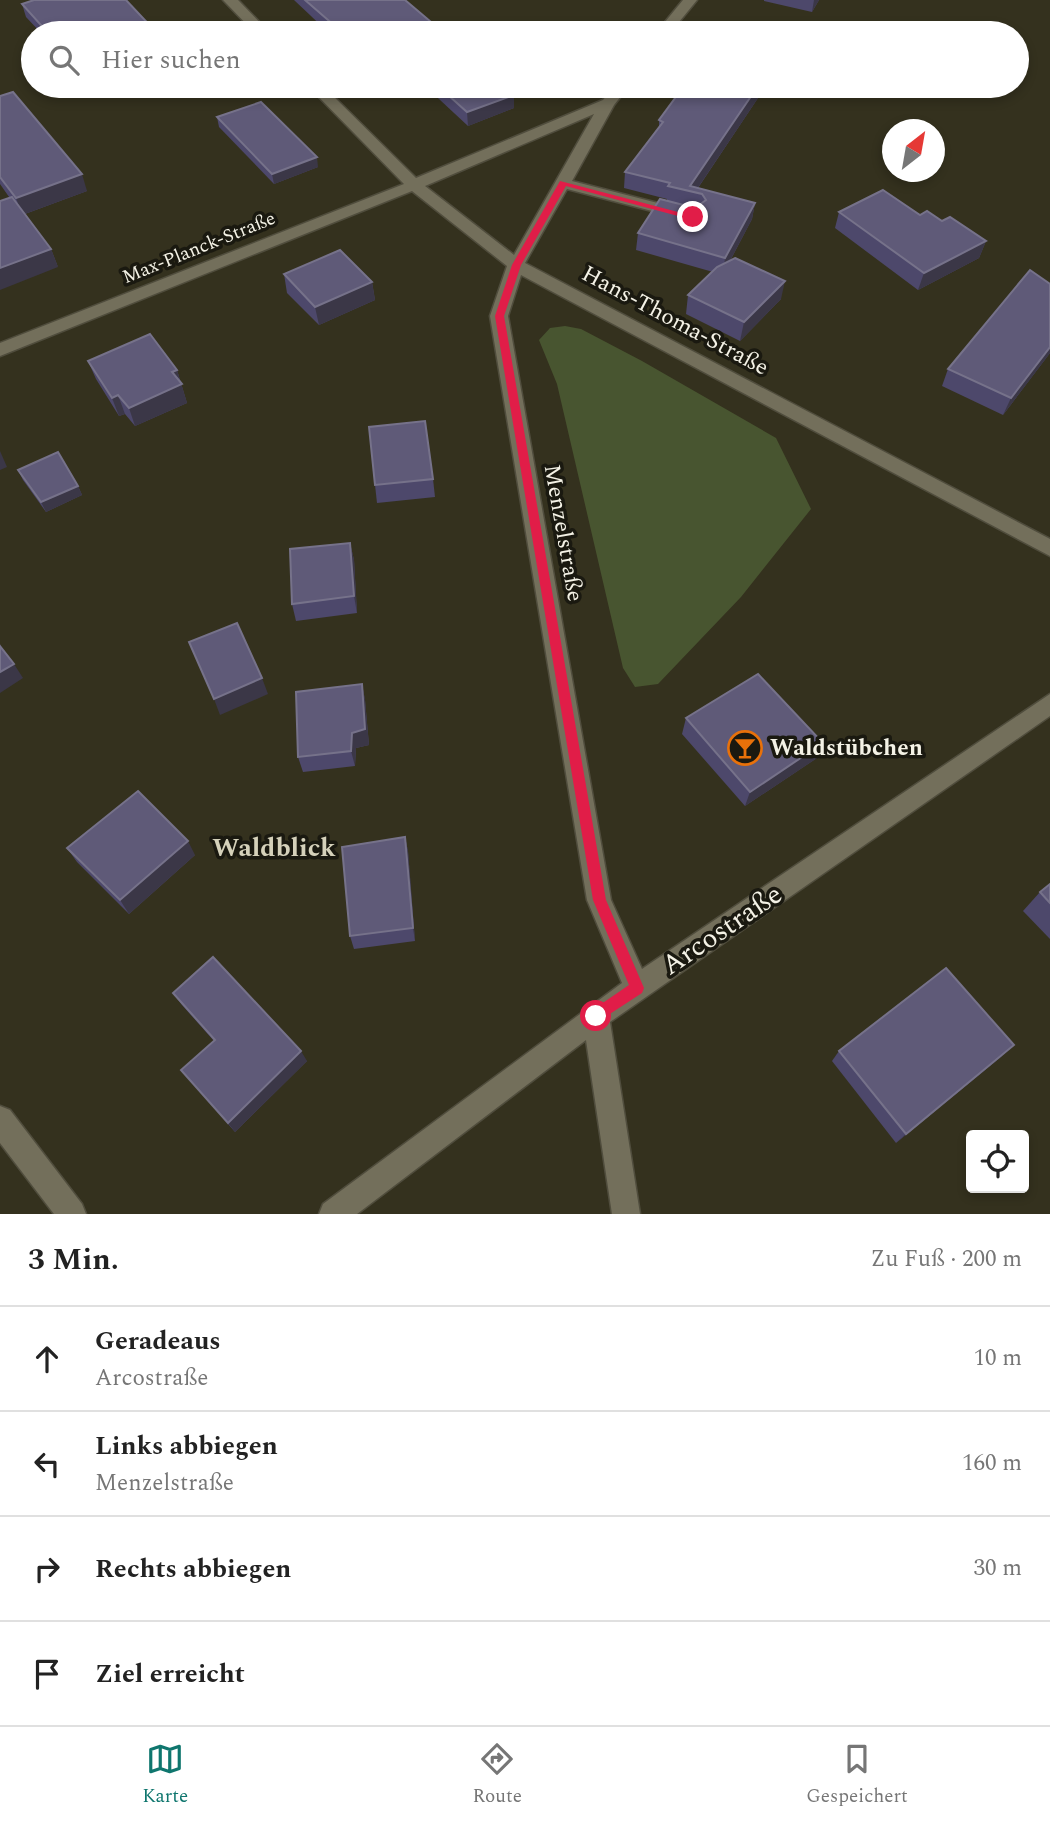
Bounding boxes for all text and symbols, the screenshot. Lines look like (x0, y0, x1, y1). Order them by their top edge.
search box (21, 21, 1029, 98)
text: Hier suchen (101, 40, 241, 80)
icon: search (45, 41, 83, 79)
north arrow (882, 119, 945, 182)
route end (677, 201, 708, 232)
street label: Max-Planck-Straße (118, 204, 280, 292)
street label: Hans-Thoma-Straße (575, 257, 775, 385)
street label: Menzelstraße (534, 462, 592, 604)
bar icon: Waldstübchen (726, 729, 764, 767)
place label: Waldstübchen (770, 731, 923, 766)
district label: Waldblick (212, 828, 336, 868)
street label: Arcostraße (653, 874, 791, 986)
route start (580, 1000, 611, 1031)
map controls (966, 1130, 1029, 1193)
button: locate (966, 1130, 1029, 1193)
text: 3 Min. (28, 1237, 119, 1283)
text: Zu Fuß · 200 m (871, 1242, 1022, 1277)
text: Geradeaus (95, 1321, 221, 1361)
icon: ahead (28, 1340, 66, 1378)
text: 10 m (973, 1341, 1022, 1376)
text: Arcostraße (95, 1361, 209, 1396)
text: Links abbiegen (95, 1426, 278, 1466)
icon: left (28, 1445, 66, 1483)
text: 160 m (962, 1446, 1022, 1481)
text: Menzelstraße (95, 1466, 234, 1501)
text: Rechts abbiegen (95, 1549, 291, 1589)
icon: right (28, 1550, 66, 1588)
text: 30 m (973, 1551, 1022, 1586)
text: Ziel erreicht (95, 1654, 245, 1694)
icon: arrive (28, 1655, 66, 1693)
tab: Karte (142, 1740, 188, 1811)
tab: Route (472, 1740, 522, 1811)
tab: Gespeichert (806, 1740, 908, 1811)

